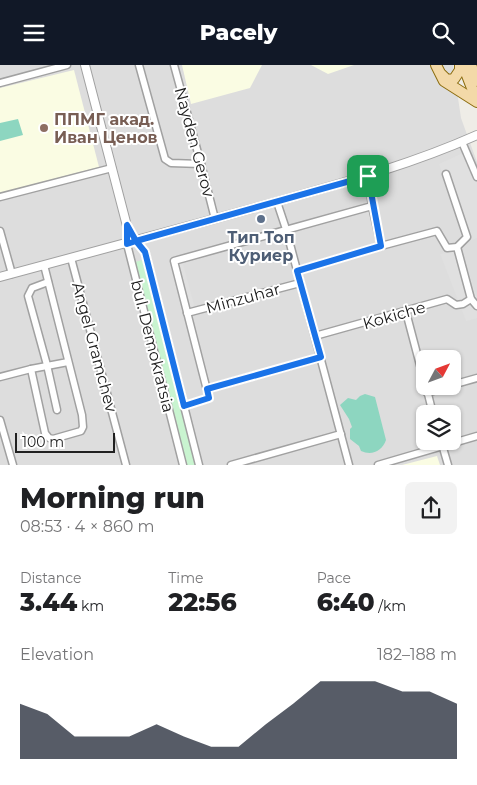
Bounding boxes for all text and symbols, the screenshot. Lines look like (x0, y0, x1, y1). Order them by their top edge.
icon: menu (20, 19, 48, 47)
text: Pacely (200, 19, 277, 46)
icon: search (429, 19, 457, 47)
street label: Nayden Gerov (171, 85, 218, 199)
place label: ППМГ акад. Иван Ценов (54, 110, 158, 147)
marker: ППМГ акад. Иван Ценов (38, 122, 50, 134)
pin (347, 155, 389, 197)
icon: arrive (354, 162, 382, 190)
marker: Тип Топ Куриер (255, 213, 267, 225)
place label: Тип Топ Куриер (227, 228, 295, 265)
street label: bul. Demokratsia (127, 278, 178, 414)
street label: Minzuhar (204, 279, 282, 317)
street label: Angel Gramchev (68, 280, 121, 415)
street label: Kokiche (361, 297, 428, 333)
north arrow (416, 350, 461, 395)
map controls (416, 350, 461, 450)
button: layers (416, 405, 461, 450)
scale bar (15, 430, 115, 453)
text: 100 m (22, 433, 64, 451)
text: Morning run (20, 481, 205, 515)
button: share (405, 482, 457, 534)
text: 08:53 · 4 × 860 m (20, 517, 154, 536)
text: Distance (20, 569, 82, 587)
text: Time (168, 569, 203, 587)
text: Pace (317, 569, 351, 587)
text: 3.44 (20, 587, 77, 617)
text: 22:56 (168, 587, 237, 617)
text: 6:40 (317, 587, 375, 617)
text: km (77, 597, 104, 615)
text: /km (375, 597, 406, 615)
text: Elevation (20, 645, 94, 664)
text: 182–188 m (377, 645, 457, 664)

